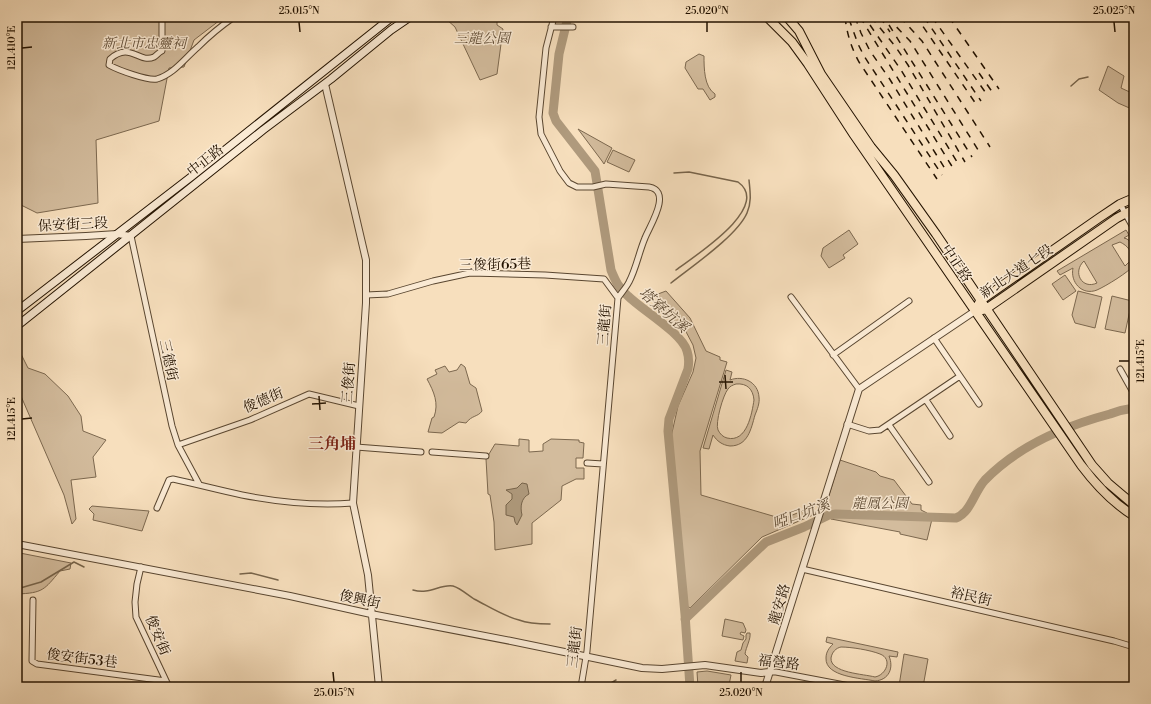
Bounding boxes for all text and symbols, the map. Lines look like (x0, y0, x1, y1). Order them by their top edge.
text: 25.015°N (279, 5, 320, 17)
text: 25.020°N (685, 5, 729, 17)
text: 25.025°N (1093, 5, 1136, 17)
text: 121.410°E (6, 26, 18, 70)
park label: 三龍公園 (454, 30, 512, 48)
park label: 新北市忠靈祠 (102, 35, 188, 53)
street label: 中正路 (184, 141, 228, 181)
street label: 保安街三段 (38, 214, 108, 236)
street label: 中正路 (937, 241, 975, 286)
street label: 新北大道七段 (977, 241, 1056, 303)
street label: 三俊街65巷 (459, 255, 531, 275)
water label: 塔寮坑溪 (635, 284, 694, 339)
street label: 三龍街 (594, 303, 616, 347)
street label: 三德街 (155, 338, 181, 383)
text: 121.415°E (1135, 339, 1147, 383)
street label: 三俊街 (339, 361, 359, 405)
street label: 俊德街 (241, 384, 286, 417)
text: 121.415°E (6, 397, 18, 441)
district label: 三角埔 (308, 434, 356, 454)
water label: 啞口坑溪 (770, 495, 834, 534)
park label: 龍鳳公園 (852, 495, 910, 513)
street label: 龍安路 (765, 582, 795, 627)
street label: 裕民街 (948, 583, 993, 610)
street label: 俊興街 (337, 587, 382, 613)
street label: 俊安街 (141, 613, 174, 658)
street label: 三龍街 (564, 625, 586, 669)
street label: 俊安街53巷 (45, 646, 118, 672)
street label: 福營路 (757, 652, 801, 674)
text: 25.015°N (314, 687, 355, 699)
text: 25.020°N (719, 687, 763, 699)

